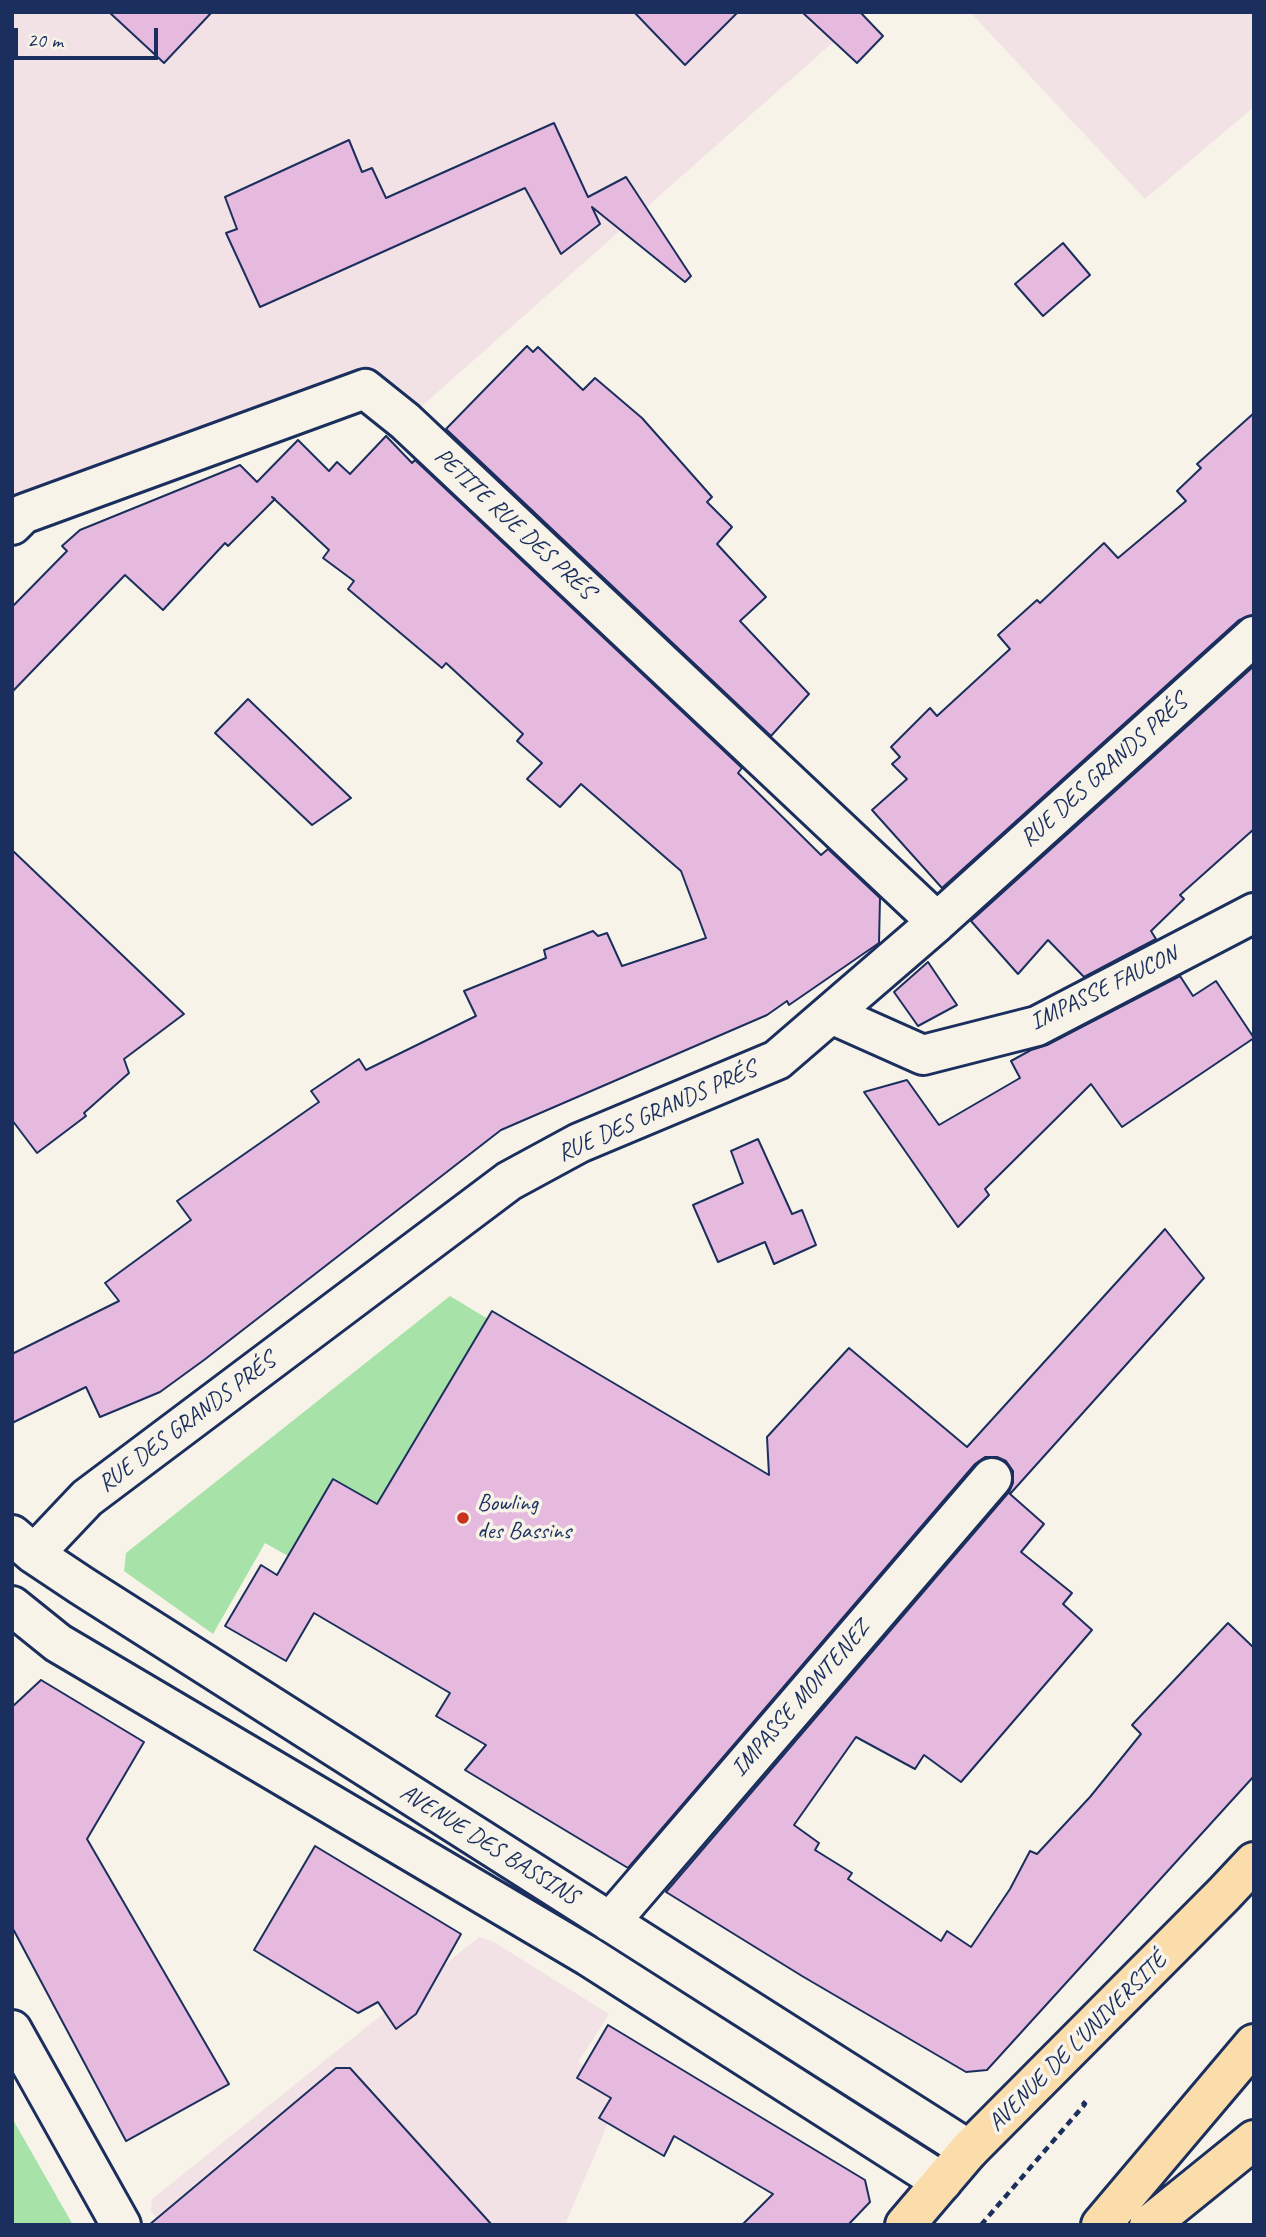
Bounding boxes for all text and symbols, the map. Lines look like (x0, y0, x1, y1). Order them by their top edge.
scale bar (18, 14, 161, 58)
text: 20 m (27, 27, 63, 53)
street label: PETITE RUE DES PRÉS (428, 442, 600, 606)
street label: RUE DES GRANDS PRÉS (1015, 689, 1193, 853)
street label: IMPASSE FAUCON (1025, 941, 1183, 1037)
street label: RUE DES GRANDS PRÉS (553, 1055, 761, 1169)
street label: RUE DES GRANDS PRÉS (93, 1347, 281, 1499)
place label: Bowling des Bassins (477, 1490, 571, 1546)
marker: Bowling des Bassins (455, 1510, 471, 1526)
street label: IMPASSE MONTENEZ (725, 1615, 877, 1783)
street label: AVENUE DES BASSINS (395, 1779, 583, 1911)
street label: AVENUE DE L'UNIVERSITÉ (982, 1946, 1174, 2138)

